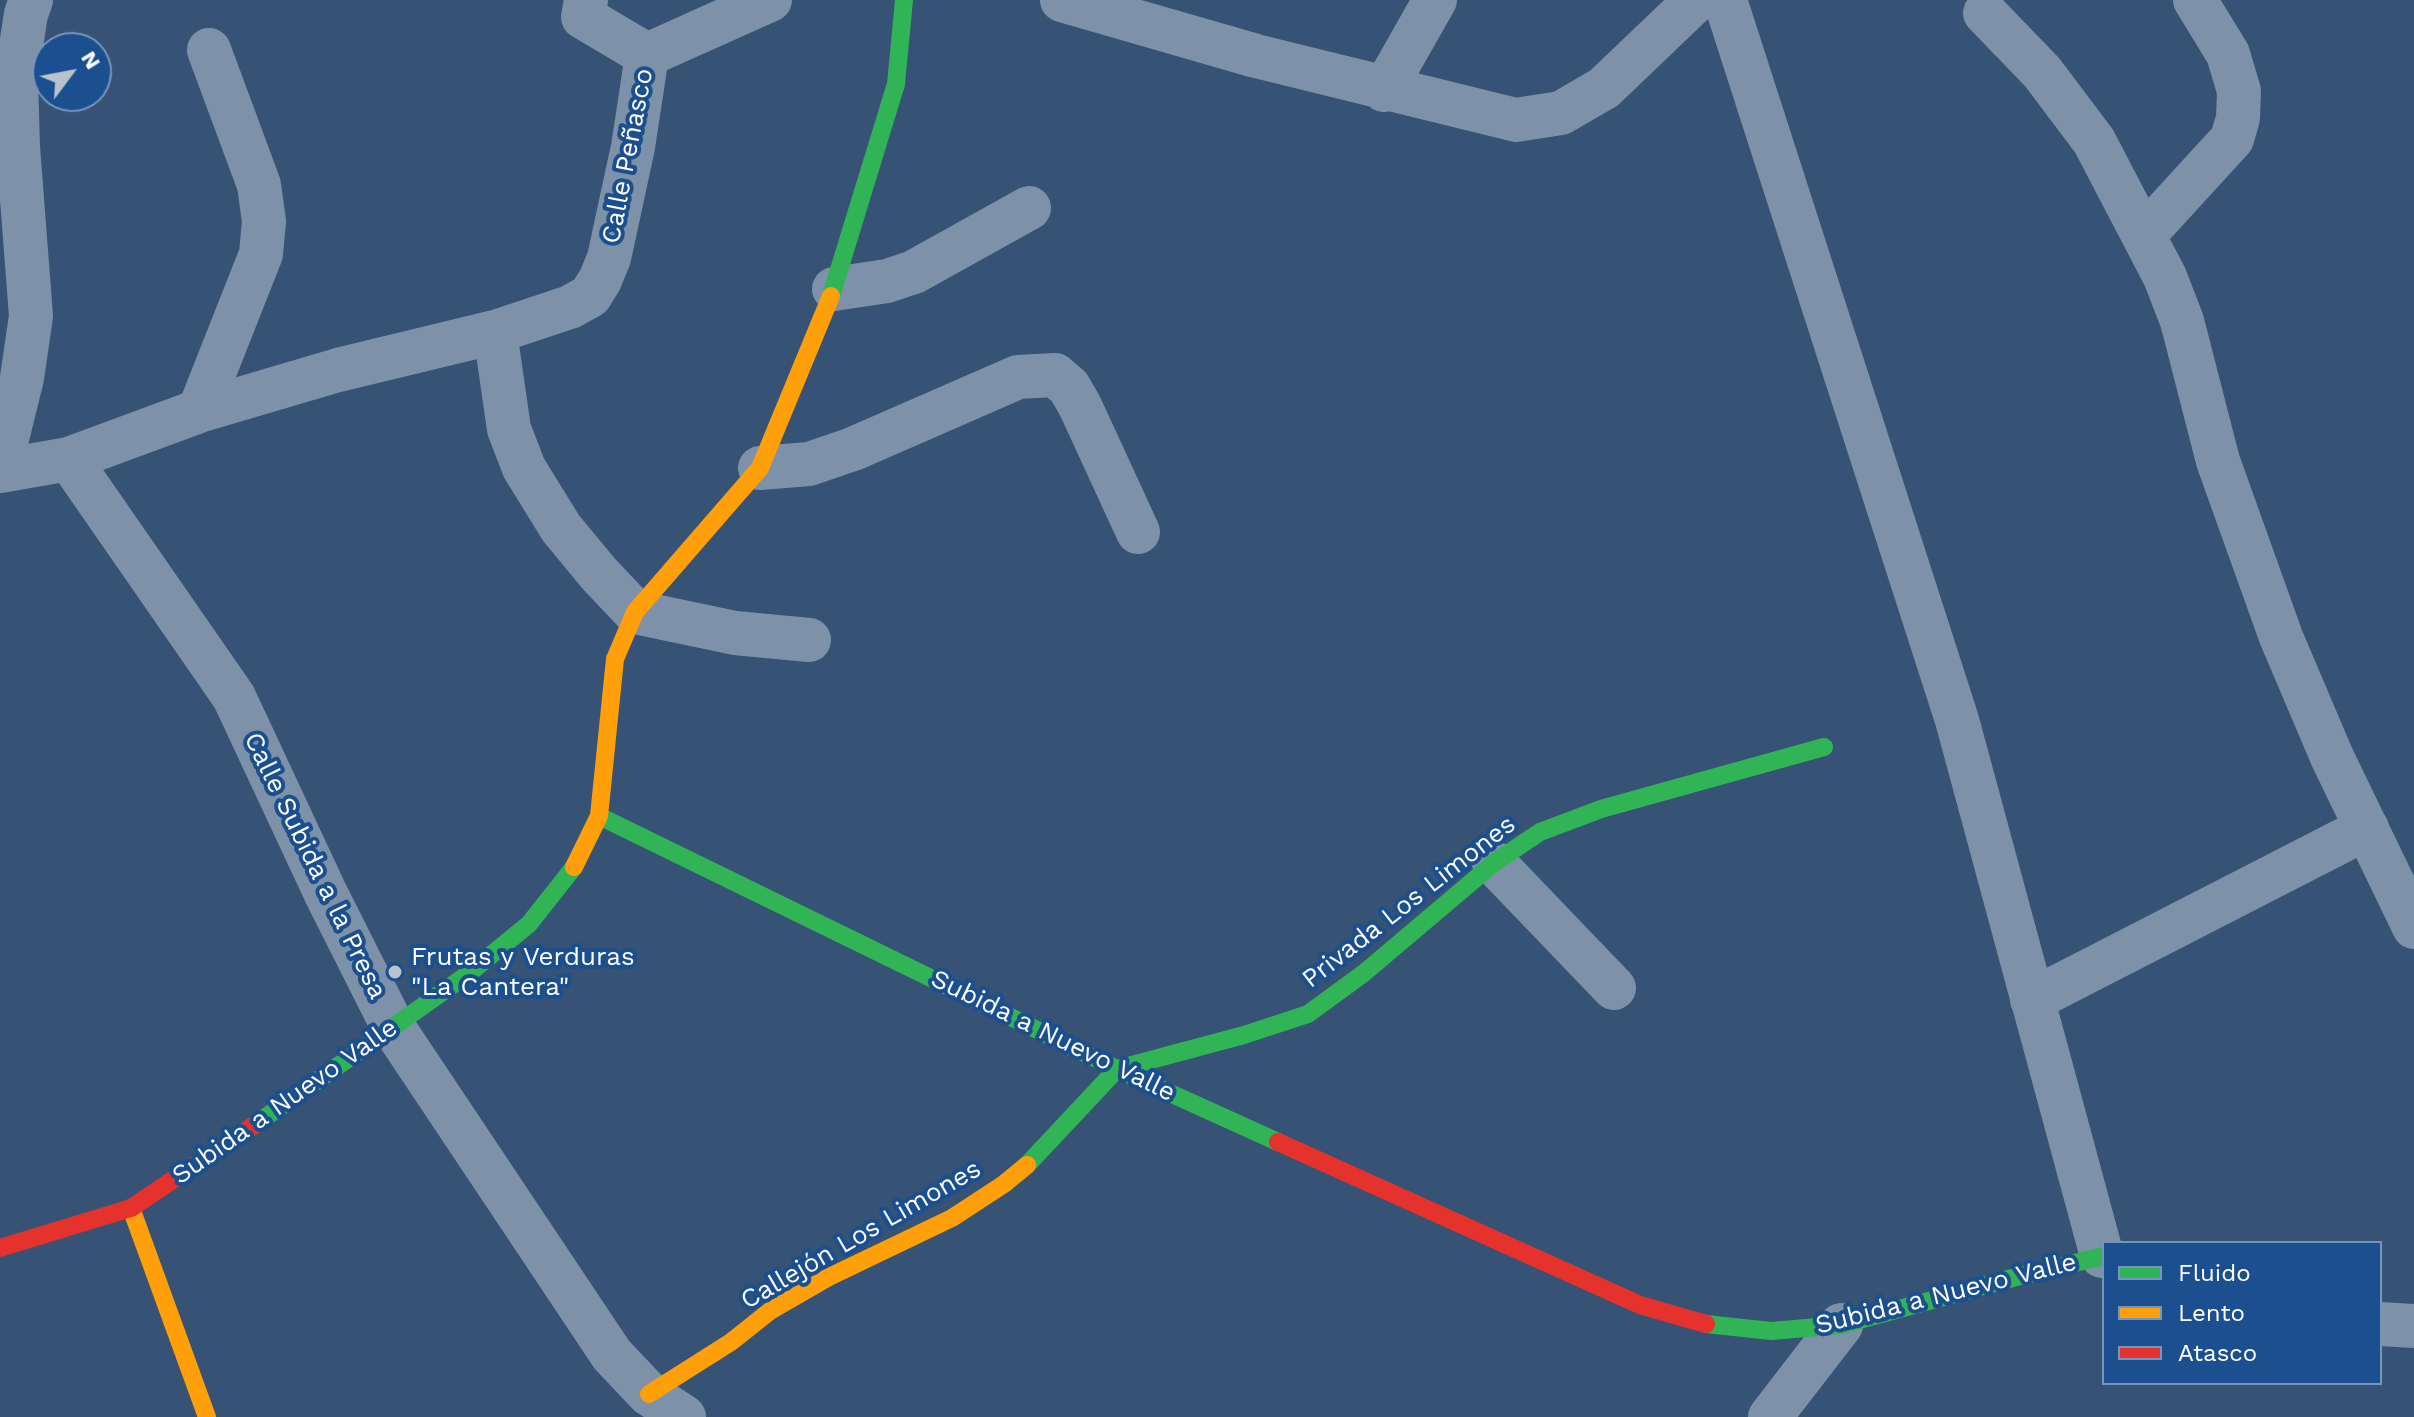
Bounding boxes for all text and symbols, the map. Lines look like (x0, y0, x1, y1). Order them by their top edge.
north arrow (32, 32, 112, 112)
text: N (76, 47, 106, 74)
street label: Calle Peñasco (596, 66, 660, 246)
street label: Calle Subida a la Presa (237, 728, 393, 1004)
street label: Privada Los Limones (1296, 809, 1522, 995)
place label: Frutas y Verduras "La Cantera" (411, 941, 635, 1002)
marker: Frutas y Verduras "La Cantera" (386, 963, 404, 981)
street label: Subida a Nuevo Valle (926, 963, 1180, 1109)
street label: Subida a Nuevo Valle (166, 1012, 404, 1192)
street label: Callejón Los Limones (735, 1154, 987, 1316)
legend (2102, 1241, 2382, 1385)
street label: Subida a Nuevo Valle (1812, 1246, 2080, 1342)
text: Fluido (2178, 1259, 2251, 1287)
text: Lento (2178, 1299, 2245, 1327)
text: Atasco (2178, 1339, 2257, 1367)

